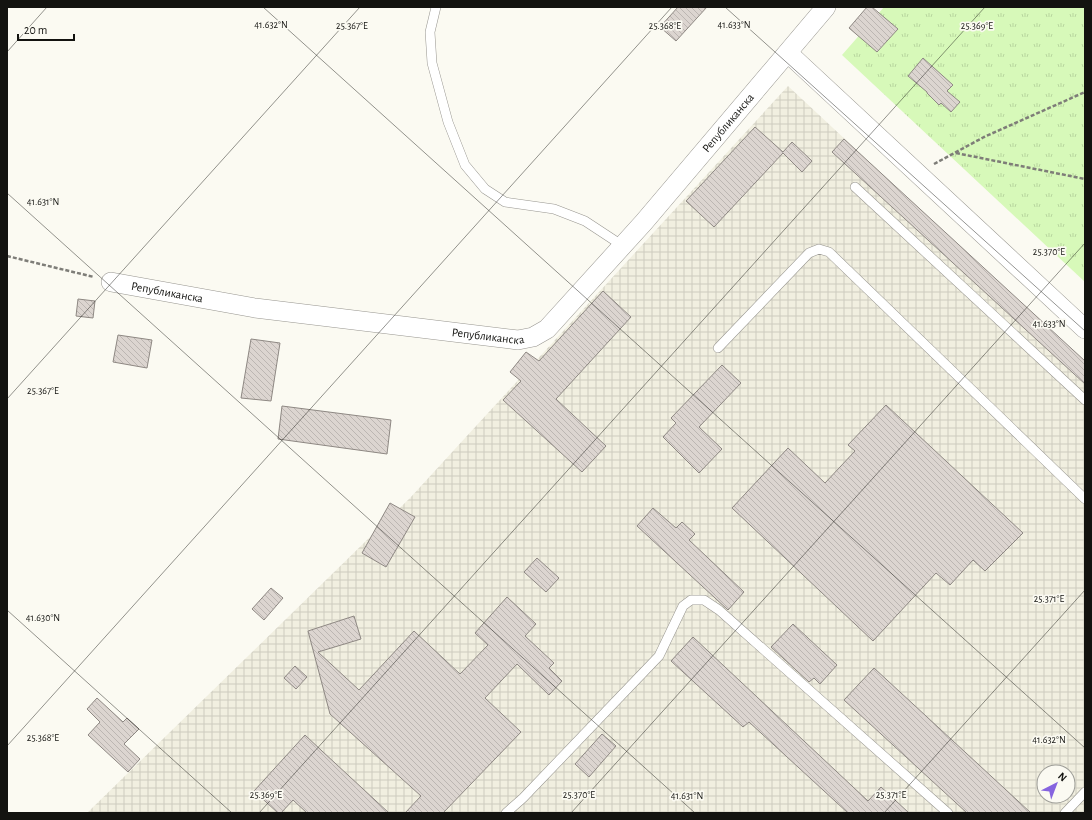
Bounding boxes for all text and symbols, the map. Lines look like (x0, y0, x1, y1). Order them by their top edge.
scale bar (18, 16, 74, 42)
text: 41.632°N (254, 20, 288, 30)
text: 41.633°N (717, 20, 751, 30)
text: 25.367°E (336, 21, 368, 31)
text: 25.368°E (649, 21, 681, 31)
text: 25.369°E (961, 21, 993, 31)
text: 20 m (24, 24, 47, 36)
street label: Републиканска (700, 91, 756, 155)
text: 41.631°N (27, 197, 59, 207)
text: 25.370°E (1033, 247, 1065, 257)
street label: Републиканска (130, 280, 205, 305)
text: 41.633°N (1032, 319, 1066, 329)
street label: Републиканска (451, 326, 526, 346)
text: 25.367°E (27, 386, 59, 396)
text: 25.371°E (1034, 594, 1064, 604)
text: 41.630°N (26, 613, 60, 623)
text: 25.368°E (27, 733, 59, 743)
text: 41.632°N (1032, 735, 1066, 745)
north arrow (1036, 764, 1076, 804)
text: N (1056, 770, 1069, 784)
text: 25.369°E (250, 790, 282, 800)
text: 25.370°E (563, 790, 595, 800)
text: 25.371°E (876, 790, 906, 800)
text: 41.631°N (671, 791, 703, 801)

